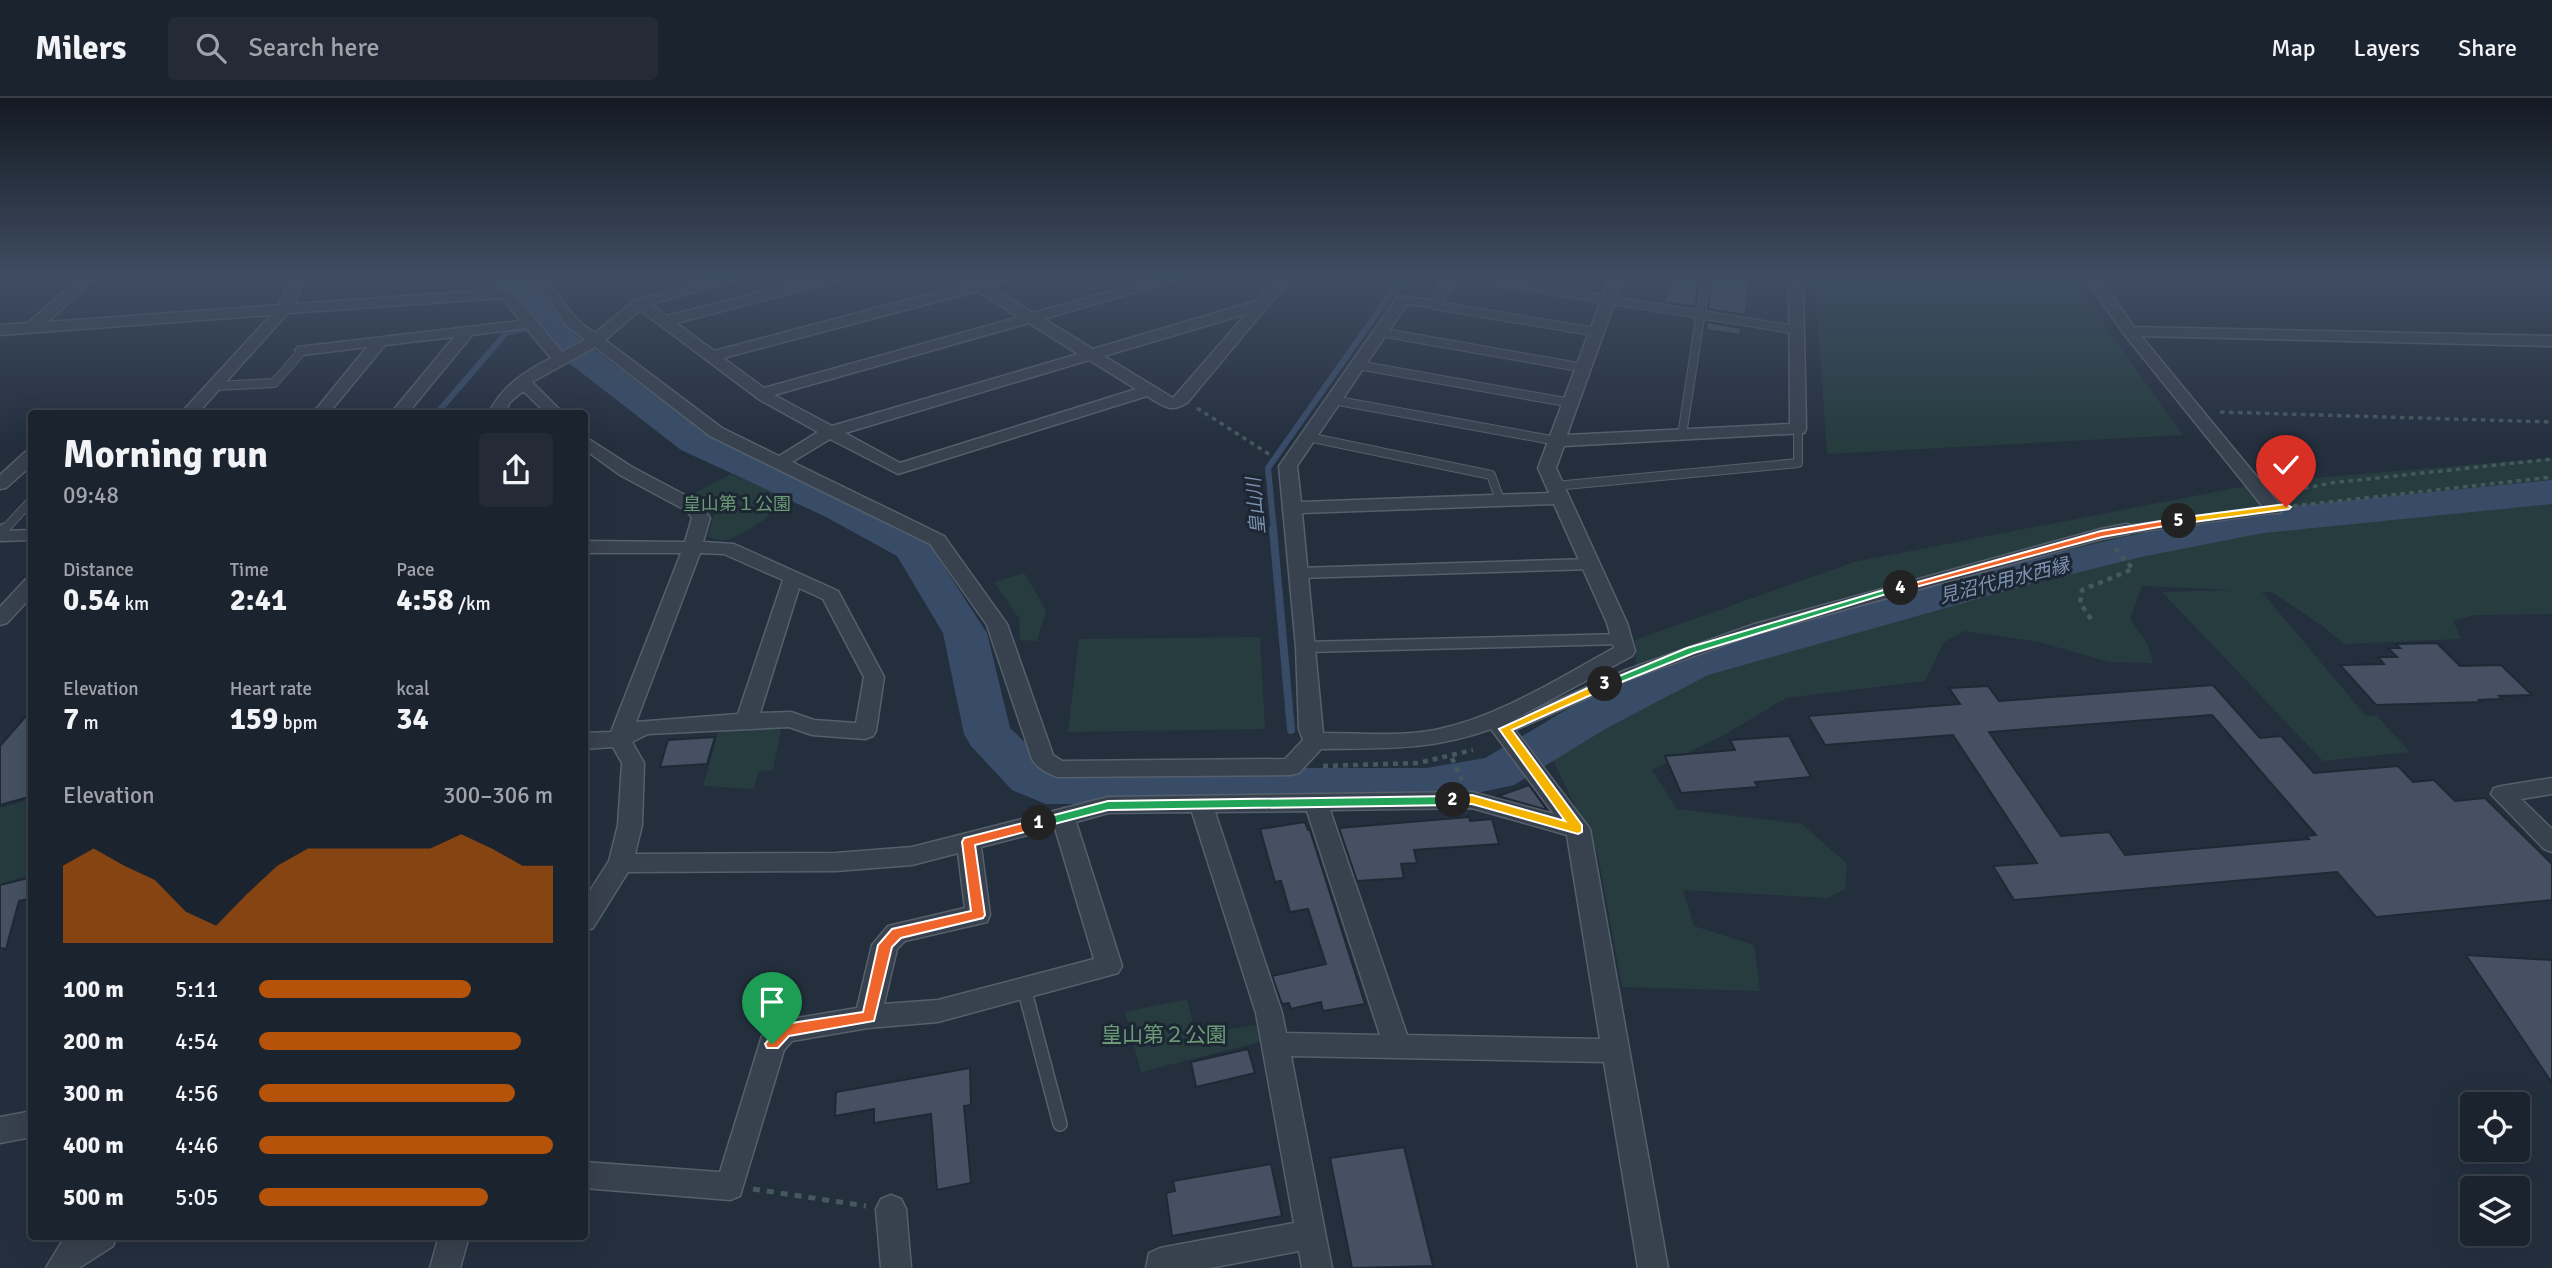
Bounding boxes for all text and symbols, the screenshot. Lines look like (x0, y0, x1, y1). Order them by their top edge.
search box (168, 17, 658, 80)
text: Milers (35, 28, 126, 69)
icon: search (192, 29, 230, 67)
text: Search here (248, 32, 380, 64)
text: Map (2271, 33, 2316, 63)
text: Layers (2354, 33, 2420, 63)
text: Share (2458, 33, 2517, 63)
text: Morning run (63, 431, 268, 478)
button: share (479, 433, 553, 507)
pin (2256, 435, 2316, 507)
icon: check (2267, 446, 2305, 484)
water label: 皇山川 (1241, 474, 1270, 535)
text: 09:48 (63, 481, 119, 510)
park label: 皇山第１公園 (683, 493, 791, 515)
pin: 5 (2162, 504, 2196, 538)
text: 5 (2173, 508, 2184, 532)
water label: 見沼代用水西縁 (1937, 553, 2074, 609)
text: Distance (63, 558, 134, 582)
text: Time (230, 558, 269, 582)
text: Pace (396, 558, 435, 582)
pin: 4 (1884, 570, 1918, 606)
text: 4 (1895, 575, 1906, 599)
text: 0.54 (63, 582, 120, 619)
text: 2:41 (230, 582, 287, 619)
text: 4:58 (396, 582, 454, 619)
text: km (120, 592, 149, 616)
text: /km (454, 592, 491, 616)
pin: 3 (1588, 666, 1622, 702)
text: 3 (1599, 671, 1610, 695)
text: Elevation (63, 677, 139, 701)
text: Heart rate (230, 677, 312, 701)
text: kcal (396, 677, 430, 701)
text: 7 (63, 701, 79, 738)
text: 159 (230, 701, 278, 738)
text: 34 (396, 701, 429, 738)
text: m (79, 711, 99, 735)
text: bpm (278, 711, 318, 735)
text: Elevation (63, 781, 155, 810)
text: 300–306 m (443, 781, 553, 810)
pin: 2 (1436, 782, 1470, 818)
text: 2 (1447, 787, 1458, 811)
pin: 1 (1021, 806, 1056, 840)
text: 1 (1033, 810, 1044, 834)
pin (742, 972, 802, 1044)
text: 100 m (63, 975, 124, 1004)
text: 5:11 (175, 975, 218, 1004)
icon: arrive (753, 983, 791, 1021)
park label: 皇山第２公園 (1101, 1022, 1227, 1048)
text: 200 m (63, 1027, 124, 1056)
text: 4:54 (175, 1027, 218, 1056)
text: 300 m (63, 1079, 124, 1108)
text: 4:56 (175, 1079, 218, 1108)
map controls (2460, 1092, 2530, 1246)
button: locate (2460, 1092, 2530, 1162)
text: 400 m (63, 1131, 124, 1160)
text: 4:46 (175, 1131, 218, 1160)
button: layers (2460, 1176, 2530, 1246)
text: 500 m (63, 1183, 124, 1212)
text: 5:05 (175, 1183, 218, 1212)

